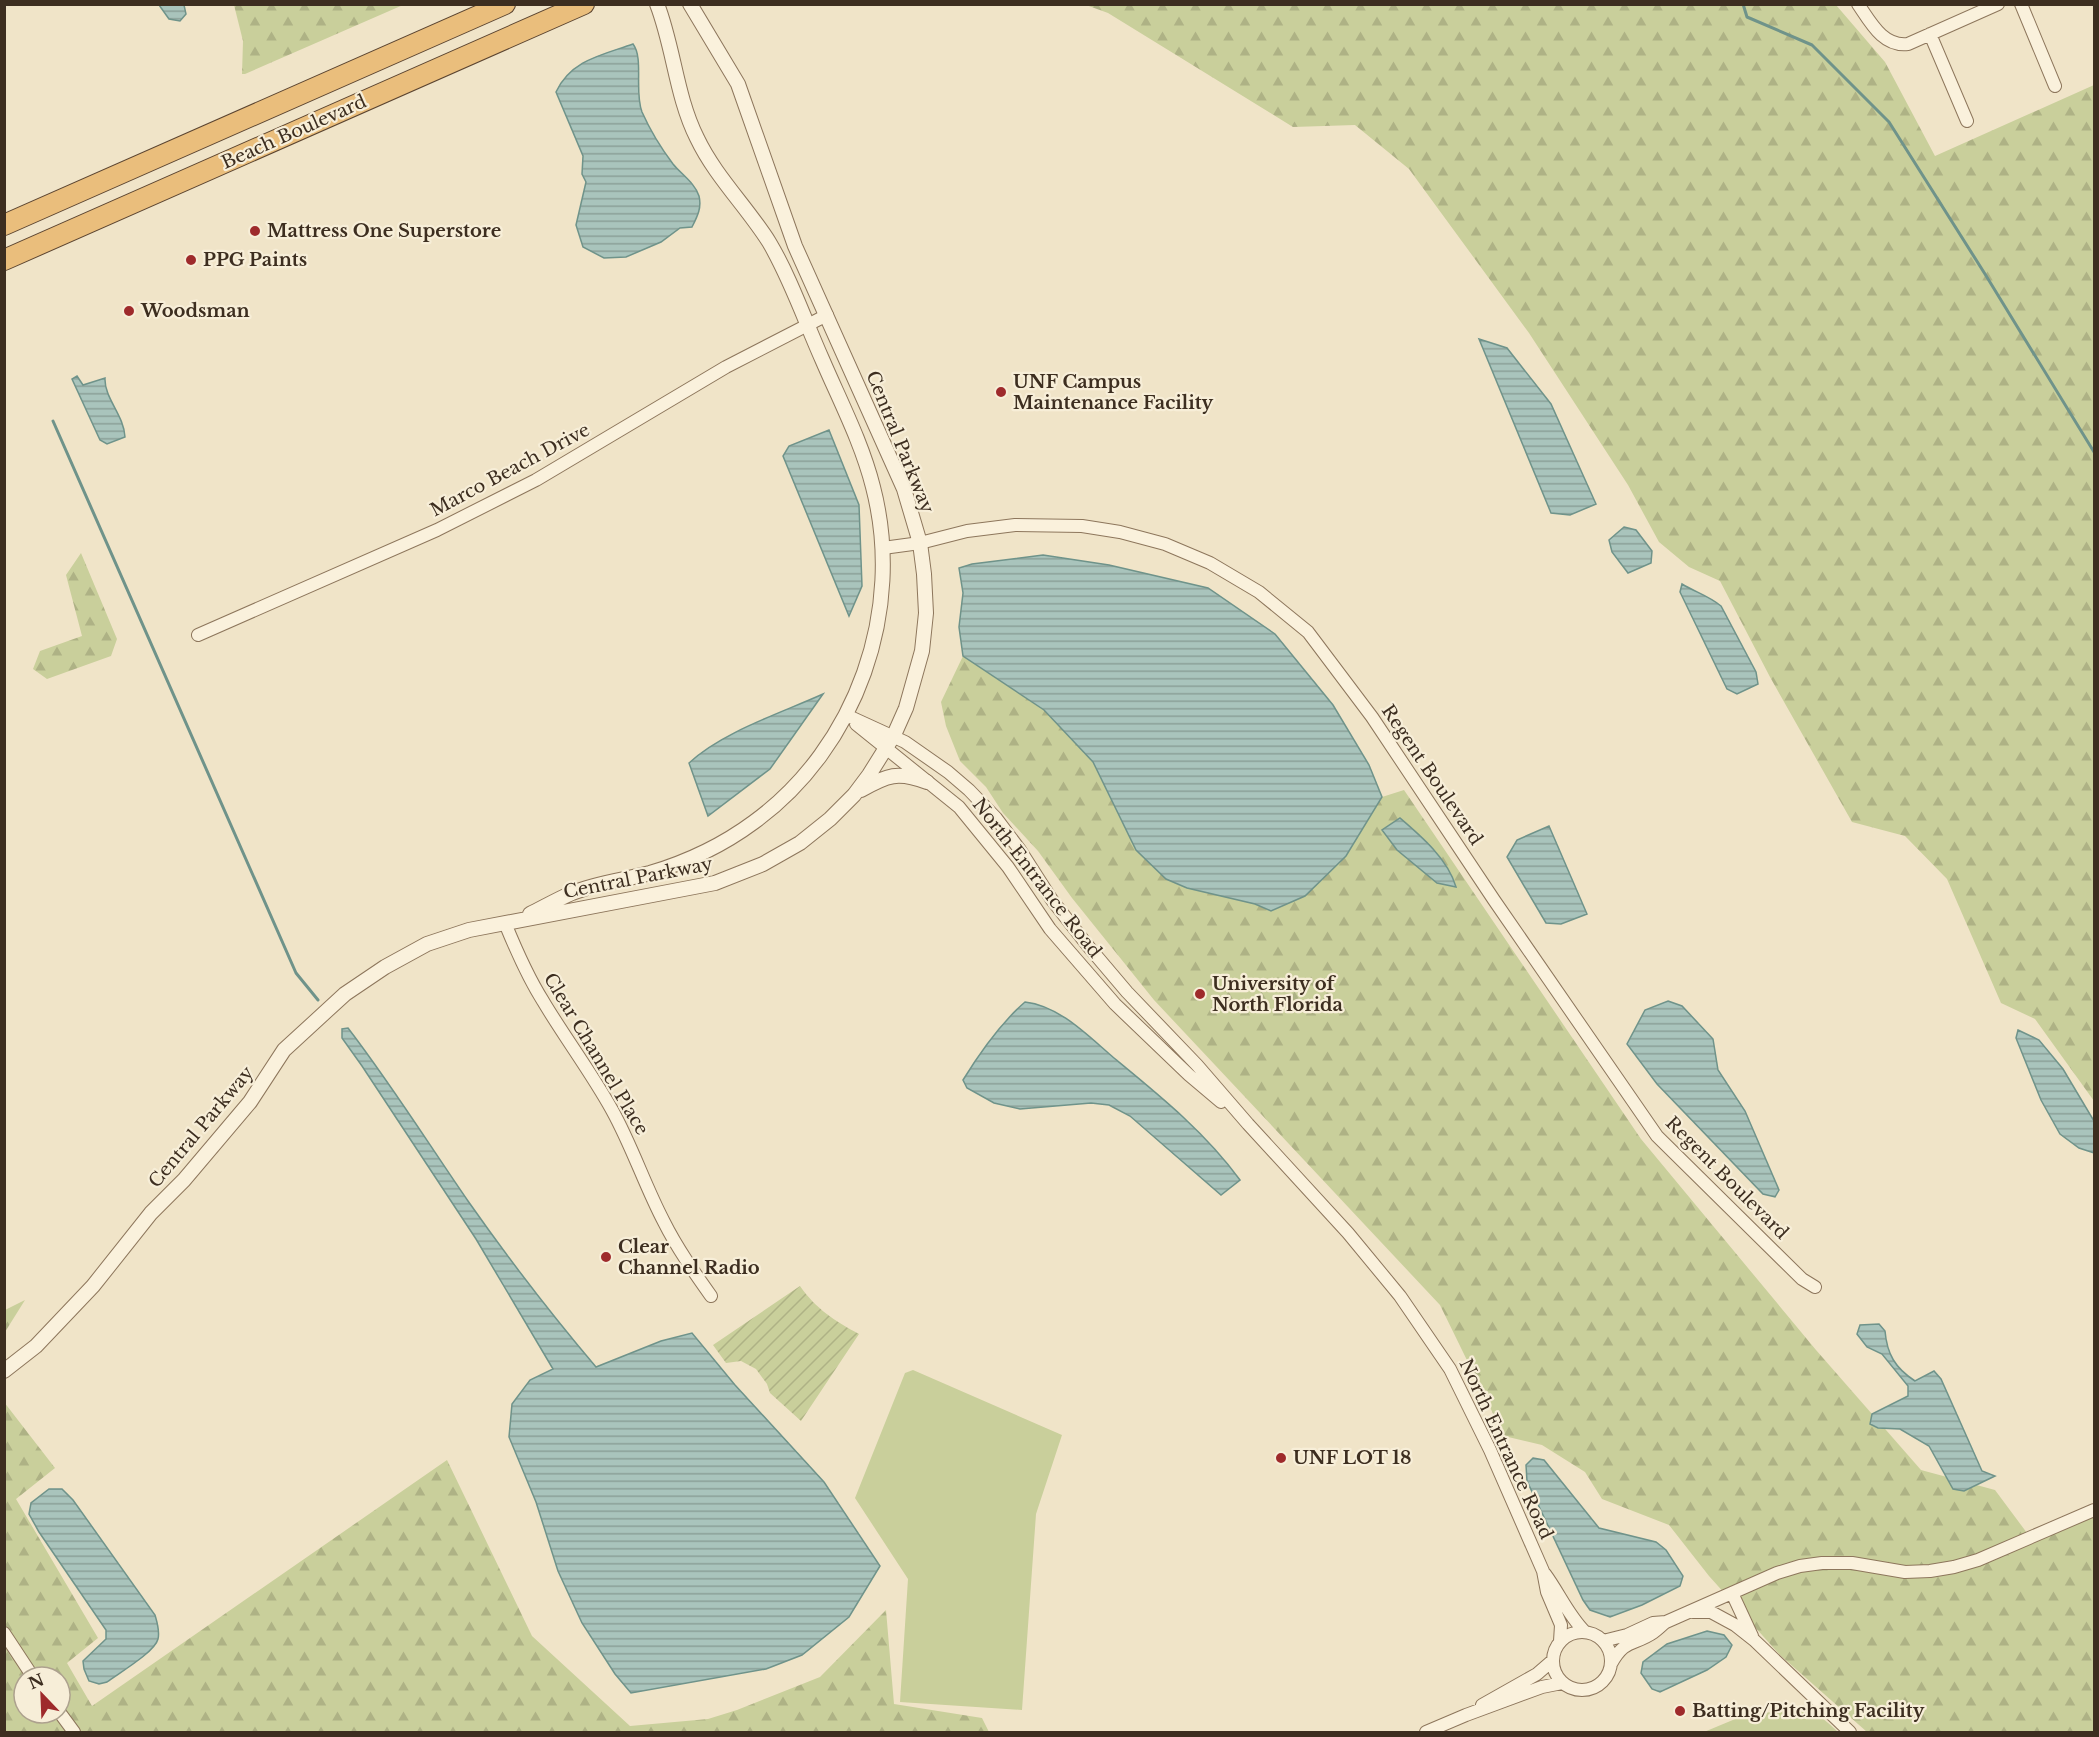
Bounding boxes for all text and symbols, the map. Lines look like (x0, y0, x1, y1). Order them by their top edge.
street label: Beach Boulevard (218, 90, 370, 174)
place label: Mattress One Superstore (267, 220, 501, 242)
marker: Mattress One Superstore (248, 224, 262, 238)
place label: PPG Paints (203, 249, 307, 271)
marker: PPG Paints (184, 253, 198, 267)
place label: Woodsman (140, 300, 250, 322)
marker: Woodsman (122, 304, 136, 318)
street label: Central Parkway (861, 368, 939, 517)
place label: UNF Campus Maintenance Facility (1013, 371, 1214, 414)
marker: UNF Campus Maintenance Facility (994, 385, 1008, 399)
street label: Marco Beach Drive (427, 419, 593, 521)
street label: Regent Boulevard (1377, 701, 1487, 849)
street label: North Entrance Road (968, 794, 1106, 962)
street label: Central Parkway (562, 853, 715, 903)
street label: Clear Channel Place (539, 969, 653, 1139)
place label: University of North Florida (1212, 973, 1343, 1016)
marker: University of North Florida (1193, 987, 1207, 1001)
street label: Central Parkway (144, 1061, 258, 1192)
street label: Regent Boulevard (1661, 1112, 1793, 1244)
place label: Clear Channel Radio (618, 1236, 760, 1279)
marker: Clear Channel Radio (599, 1250, 613, 1264)
street label: North Entrance Road (1454, 1355, 1558, 1543)
place label: UNF LOT 18 (1293, 1447, 1411, 1469)
marker: UNF LOT 18 (1274, 1451, 1288, 1465)
north arrow (12, 1665, 72, 1725)
text: N (25, 1669, 47, 1693)
place label: Batting/Pitching Facility (1692, 1700, 1925, 1722)
marker: Batting/Pitching Facility (1673, 1704, 1687, 1718)

